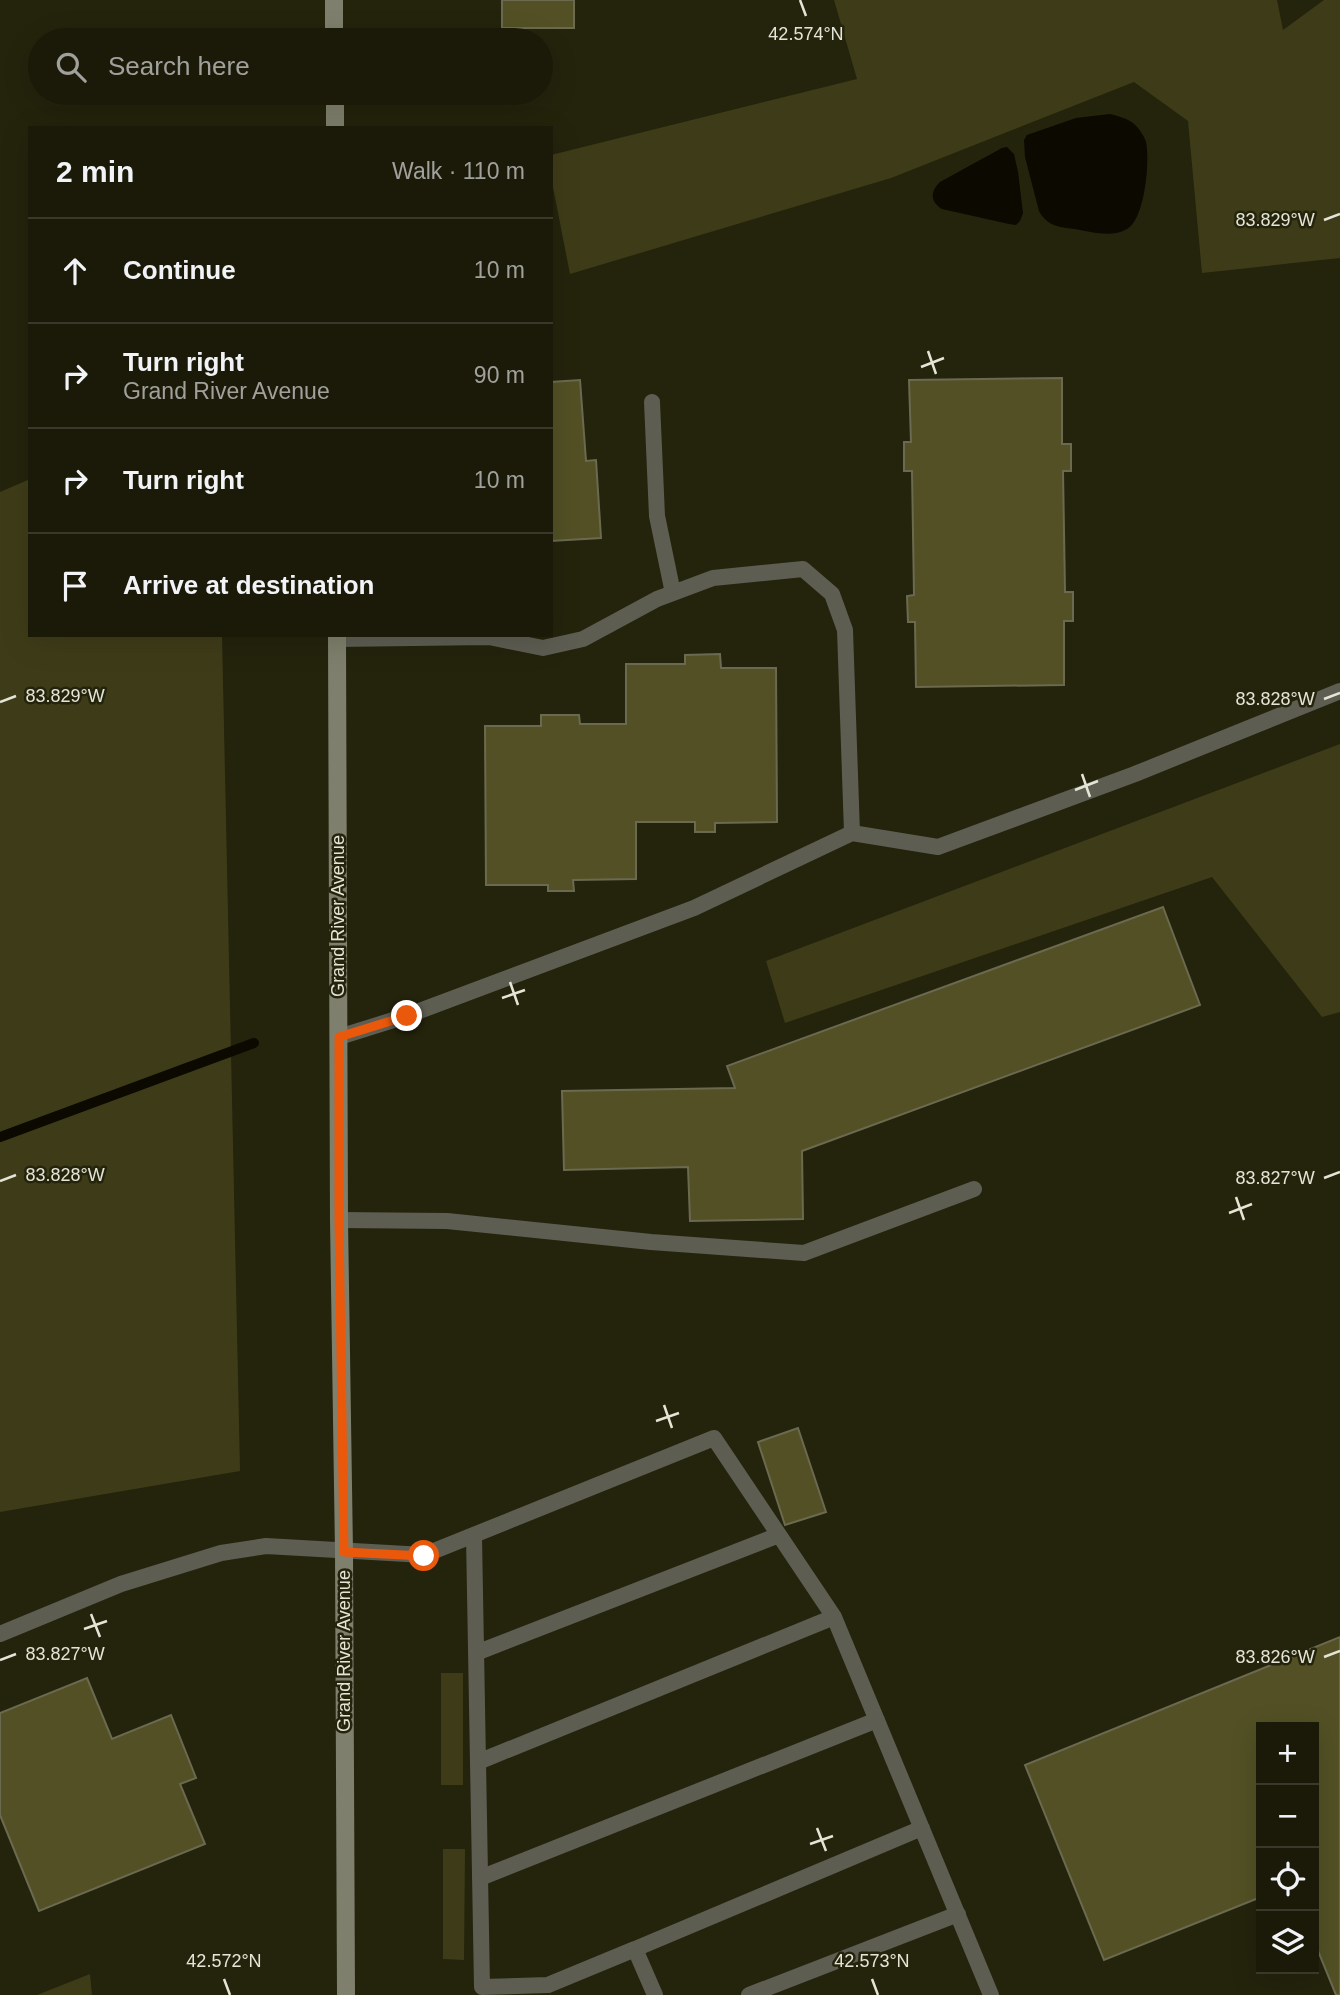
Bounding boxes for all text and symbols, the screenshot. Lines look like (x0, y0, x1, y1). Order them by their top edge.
text: 42.574°N (768, 24, 844, 44)
search box (28, 28, 553, 105)
icon: search (52, 48, 90, 86)
text: Search here (108, 51, 250, 81)
text: 2 min (56, 155, 134, 188)
text: Walk · 110 m (392, 158, 525, 184)
text: 83.829°W (1235, 210, 1315, 230)
icon: ahead (56, 252, 94, 290)
text: Continue (123, 255, 236, 285)
text: 10 m (474, 257, 525, 283)
text: Turn right (123, 347, 244, 377)
icon: right (56, 357, 94, 395)
text: 90 m (474, 362, 525, 388)
text: Grand River Avenue (123, 378, 330, 404)
icon: right (56, 462, 94, 500)
text: Turn right (123, 465, 244, 495)
text: 10 m (474, 467, 525, 493)
icon: arrive (56, 567, 94, 605)
text: Arrive at destination (123, 570, 374, 600)
text: 83.829°W (25, 686, 105, 706)
text: 83.828°W (1235, 689, 1315, 709)
street label: Grand River Avenue (328, 835, 348, 997)
route end (391, 1000, 422, 1031)
text: 83.828°W (25, 1165, 105, 1185)
text: 83.827°W (1235, 1168, 1315, 1188)
route start (408, 1540, 439, 1571)
street label: Grand River Avenue (334, 1570, 354, 1732)
text: 83.827°W (25, 1644, 105, 1664)
text: 83.826°W (1235, 1647, 1315, 1667)
map controls (1256, 1722, 1319, 1974)
button: + (1256, 1722, 1319, 1785)
button: − (1256, 1785, 1319, 1848)
button: locate (1256, 1848, 1319, 1911)
button: layers (1256, 1911, 1319, 1974)
text: 42.572°N (186, 1951, 262, 1971)
text: 42.573°N (834, 1951, 910, 1971)

